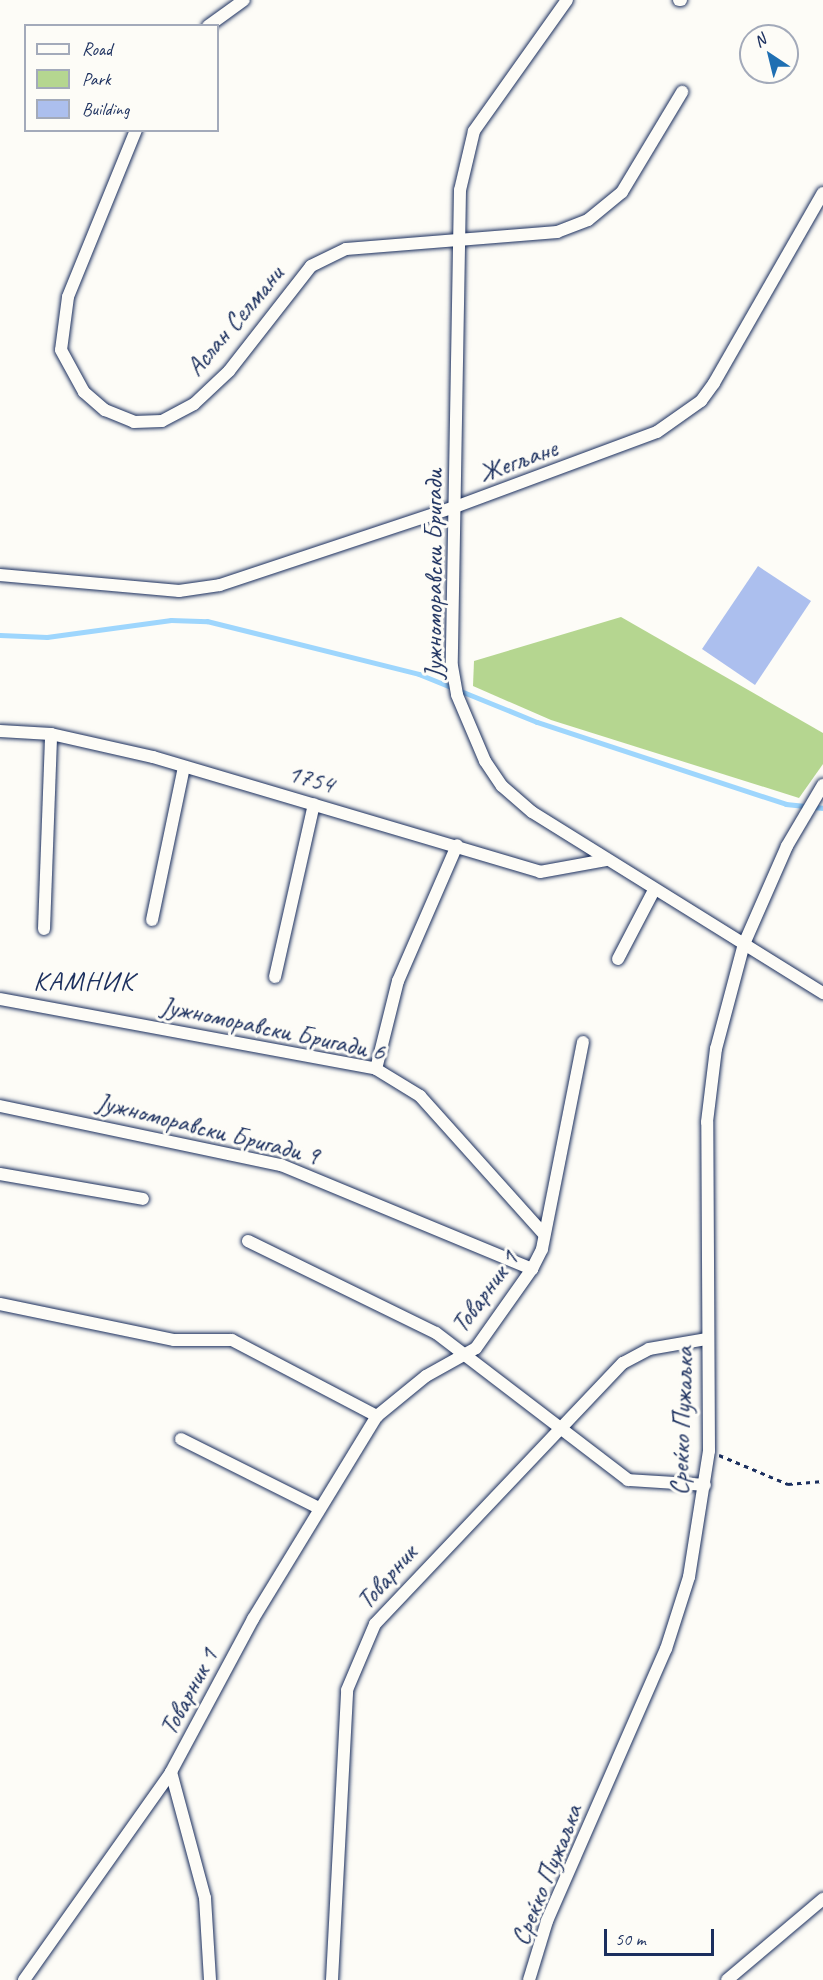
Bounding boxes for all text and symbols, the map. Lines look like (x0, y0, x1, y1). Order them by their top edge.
legend (24, 24, 219, 132)
north arrow (739, 24, 799, 84)
text: N (750, 30, 770, 52)
text: Road (82, 38, 112, 60)
text: Park (82, 68, 111, 90)
text: Building (82, 98, 129, 120)
street label: Аслан Селмани (180, 260, 290, 382)
street label: Жегљане (475, 433, 561, 489)
street label: Јужноморавски Бригади (418, 471, 450, 677)
street label: 1754 (284, 758, 338, 800)
district label: КАМНИК (34, 966, 134, 998)
street label: Јужноморавски Бригади 6 (160, 990, 386, 1068)
street label: Јужноморавски Бригади 9 (95, 1087, 321, 1171)
street label: Товарник 1 (445, 1245, 525, 1339)
street label: Среќко Пужаљка (664, 1346, 700, 1496)
street label: Товарник (350, 1538, 424, 1616)
street label: Товарник 1 (153, 1643, 225, 1741)
street label: Среќко Пужаљка (505, 1800, 589, 1950)
scale bar (607, 1917, 716, 1955)
text: 50 m (615, 1928, 646, 1950)

